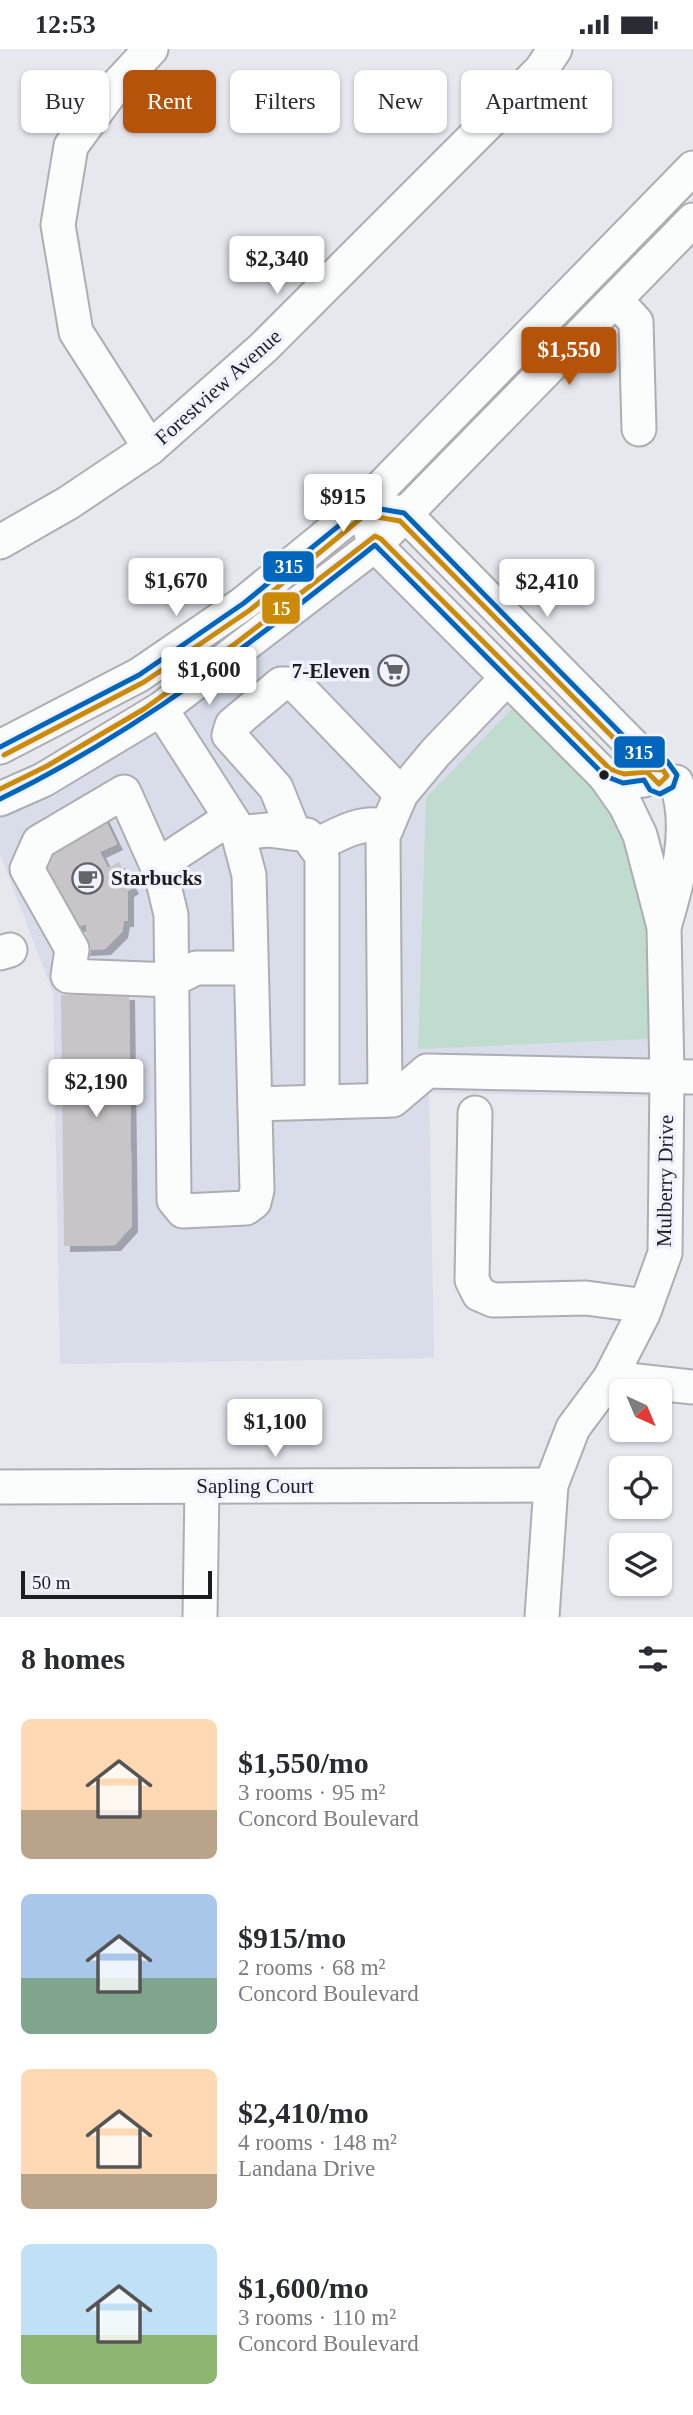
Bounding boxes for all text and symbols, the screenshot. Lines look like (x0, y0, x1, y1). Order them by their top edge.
text: 12:53 (35, 10, 96, 39)
chip: Buy (21, 70, 109, 133)
chip: Rent (123, 70, 216, 133)
chip: Filters (230, 70, 340, 133)
chip: New (354, 70, 447, 133)
chip: Apartment (461, 70, 612, 133)
pin: $2,340 (220, 237, 334, 296)
text: $2,340 (245, 246, 309, 271)
street label: Forestview Avenue (150, 324, 286, 450)
pin: $1,550 (512, 327, 626, 387)
text: $1,550 (537, 337, 601, 362)
pin: $915 (302, 475, 384, 534)
text: $915 (320, 484, 366, 509)
line badge: 315 (262, 550, 315, 583)
text: 315 (275, 556, 303, 577)
pin: $1,670 (119, 559, 233, 618)
pin: $2,410 (490, 559, 604, 619)
text: $1,670 (144, 568, 208, 593)
text: $2,410 (515, 569, 579, 594)
line badge: 15 (261, 591, 301, 625)
text: 15 (272, 598, 291, 619)
pin: $1,600 (152, 647, 266, 707)
supermarket icon: 7-Eleven (376, 654, 410, 688)
text: $1,600 (177, 657, 241, 682)
place label: 7-Eleven (292, 659, 370, 683)
line badge: 315 (613, 735, 666, 769)
text: 315 (625, 742, 653, 763)
unlabelled marker (597, 768, 611, 782)
cafe icon: Starbucks (71, 861, 105, 895)
place label: Starbucks (111, 866, 202, 890)
pin: $2,190 (39, 1059, 153, 1119)
text: $2,190 (64, 1069, 128, 1094)
street label: Mulberry Drive (652, 1115, 678, 1247)
north arrow (609, 1379, 672, 1442)
map controls (609, 1379, 672, 1596)
pin: $1,100 (218, 1399, 332, 1459)
text: $1,100 (243, 1409, 307, 1434)
button: locate (609, 1456, 672, 1519)
street label: Sapling Court (196, 1474, 314, 1498)
button: layers (609, 1533, 672, 1596)
scale bar (21, 1568, 212, 1600)
text: 50 m (32, 1572, 71, 1593)
icon: filters (634, 1640, 672, 1678)
text: 8 homes (21, 1642, 125, 1675)
text: $1,550/mo (238, 1746, 369, 1779)
icon: home (77, 1747, 161, 1831)
text: 3 rooms · 95 m² (238, 1780, 385, 1805)
text: Concord Boulevard (238, 1806, 419, 1831)
text: $915/mo (238, 1921, 346, 1954)
icon: home (77, 1922, 161, 2006)
text: 2 rooms · 68 m² (238, 1955, 385, 1980)
text: Concord Boulevard (238, 1981, 419, 2006)
text: $2,410/mo (238, 2096, 369, 2129)
icon: home (77, 2097, 161, 2181)
text: 4 rooms · 148 m² (238, 2130, 397, 2155)
text: Landana Drive (238, 2156, 375, 2181)
text: $1,600/mo (238, 2271, 369, 2304)
icon: home (77, 2272, 161, 2356)
text: 3 rooms · 110 m² (238, 2305, 396, 2330)
text: Concord Boulevard (238, 2331, 419, 2356)

